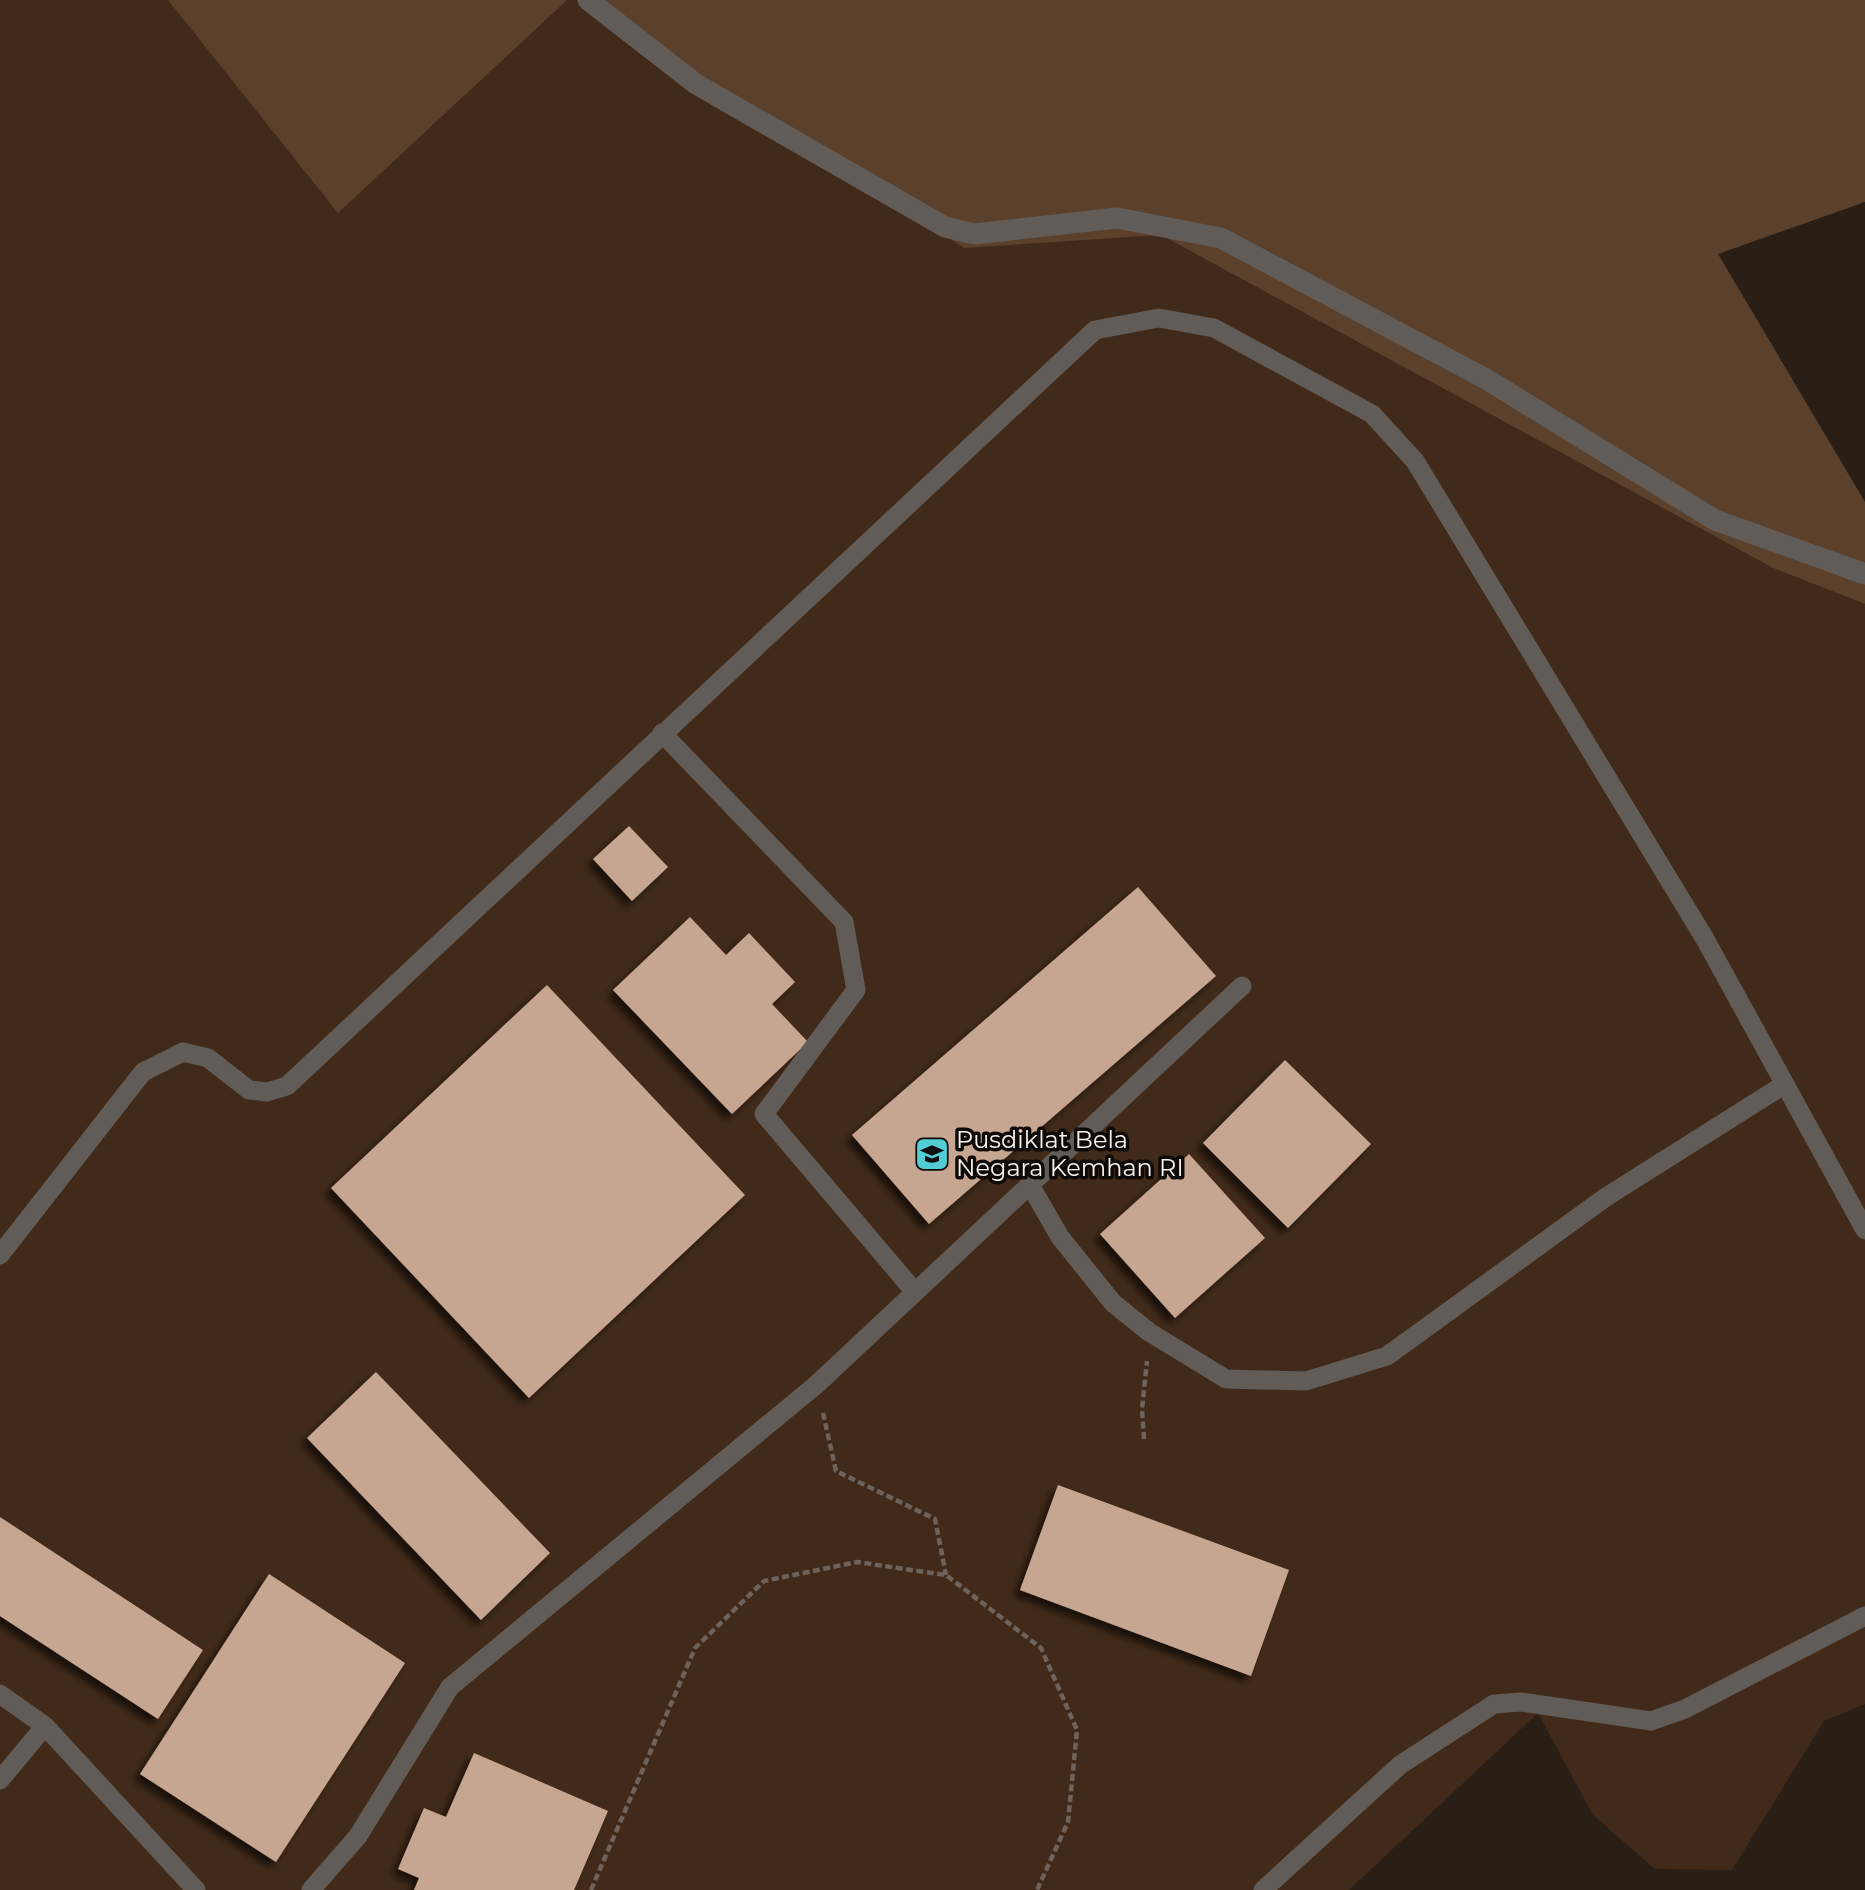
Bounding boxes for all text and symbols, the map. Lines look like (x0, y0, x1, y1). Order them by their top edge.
place label: Pusdiklat Bela Negara Kemhan RI (956, 1125, 1184, 1182)
school or university icon: Pusdiklat Bela Negara Kemhan RI (913, 1135, 951, 1173)

